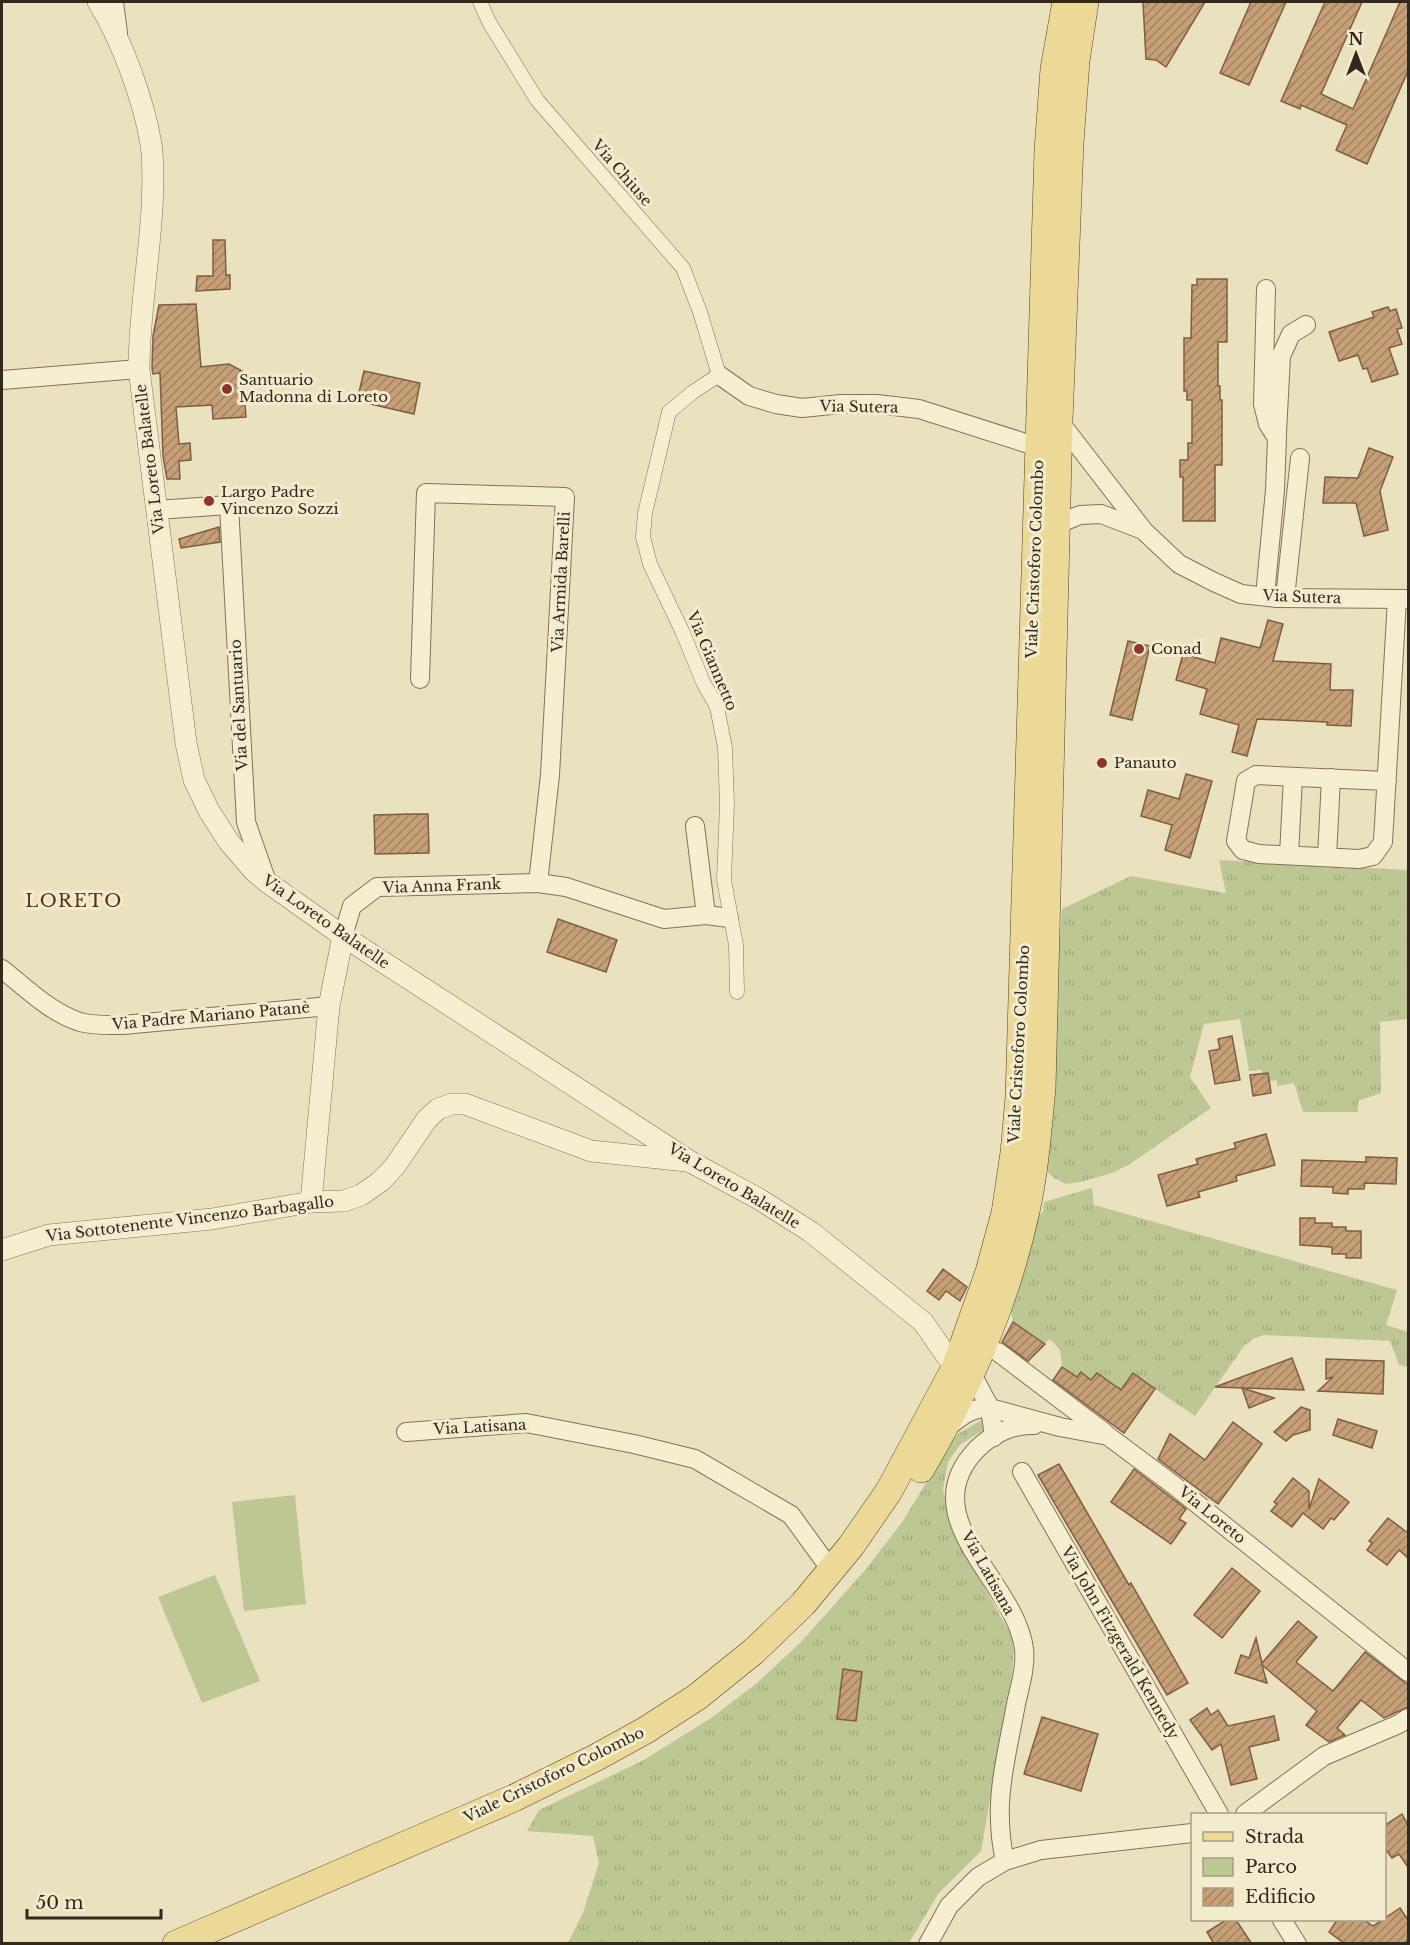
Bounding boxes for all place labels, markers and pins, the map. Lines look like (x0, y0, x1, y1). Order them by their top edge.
place label: Santuario Madonna di Loreto (239, 370, 388, 406)
marker: Santuario Madonna di Loreto (220, 382, 234, 396)
place label: Largo Padre Vincenzo Sozzi (220, 482, 339, 518)
marker: Largo Padre Vincenzo Sozzi (202, 494, 216, 508)
place label: Conad (1151, 639, 1202, 658)
marker: Conad (1132, 642, 1146, 656)
place label: Panauto (1114, 753, 1177, 772)
marker: Panauto (1095, 756, 1109, 770)

